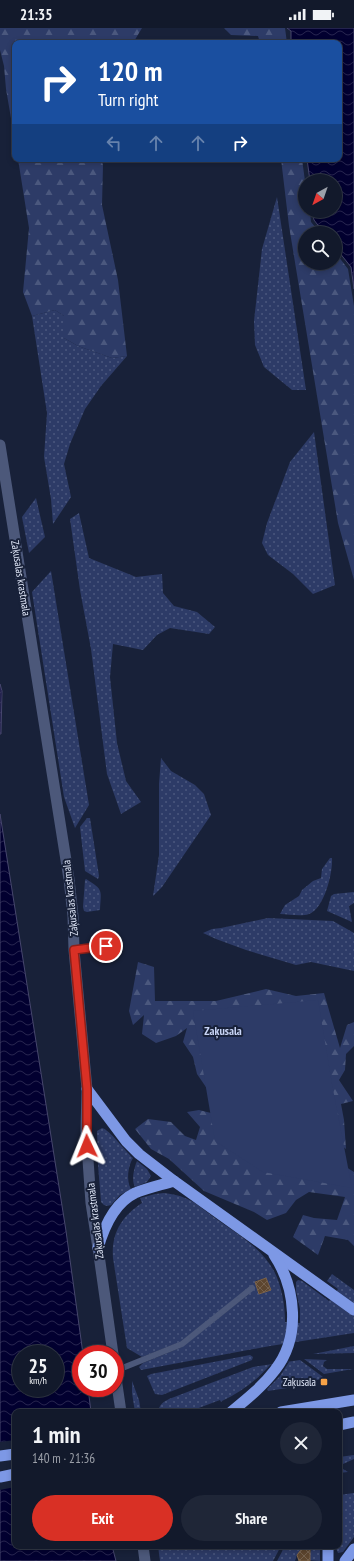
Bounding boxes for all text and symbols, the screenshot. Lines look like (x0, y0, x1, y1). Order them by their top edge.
text: 21:35 (20, 5, 52, 24)
text: 120 m (98, 52, 162, 89)
icon: right (32, 56, 84, 108)
text: Turn right (98, 88, 158, 111)
icon: left (103, 132, 125, 154)
icon: ahead (145, 132, 167, 154)
icon: ahead (187, 132, 209, 154)
icon: right (229, 132, 251, 154)
north arrow (298, 174, 342, 218)
map controls (298, 174, 342, 270)
button: search (298, 226, 342, 270)
street label: Zaķusalas krastmala (8, 539, 34, 617)
street label: Zaķusalas krastmala (59, 859, 81, 937)
pin (89, 929, 123, 963)
icon: arrive (95, 935, 117, 957)
district label: Zaķusala (204, 1023, 242, 1039)
position arrow (66, 1125, 108, 1167)
street label: Zaķusalas krastmala (83, 1182, 107, 1260)
speed limit sign: 30 (72, 1345, 124, 1397)
text: 25 (28, 1353, 48, 1379)
text: km/h (29, 1374, 47, 1387)
place label: Zaķusala (283, 1375, 316, 1389)
marker: Zaķusala (319, 1377, 329, 1387)
text: 1 min (32, 1419, 80, 1450)
button: close (280, 1422, 322, 1464)
text: 140 m · 21:36 (32, 1450, 95, 1467)
button: Exit (32, 1495, 173, 1541)
button: Share (181, 1495, 322, 1541)

